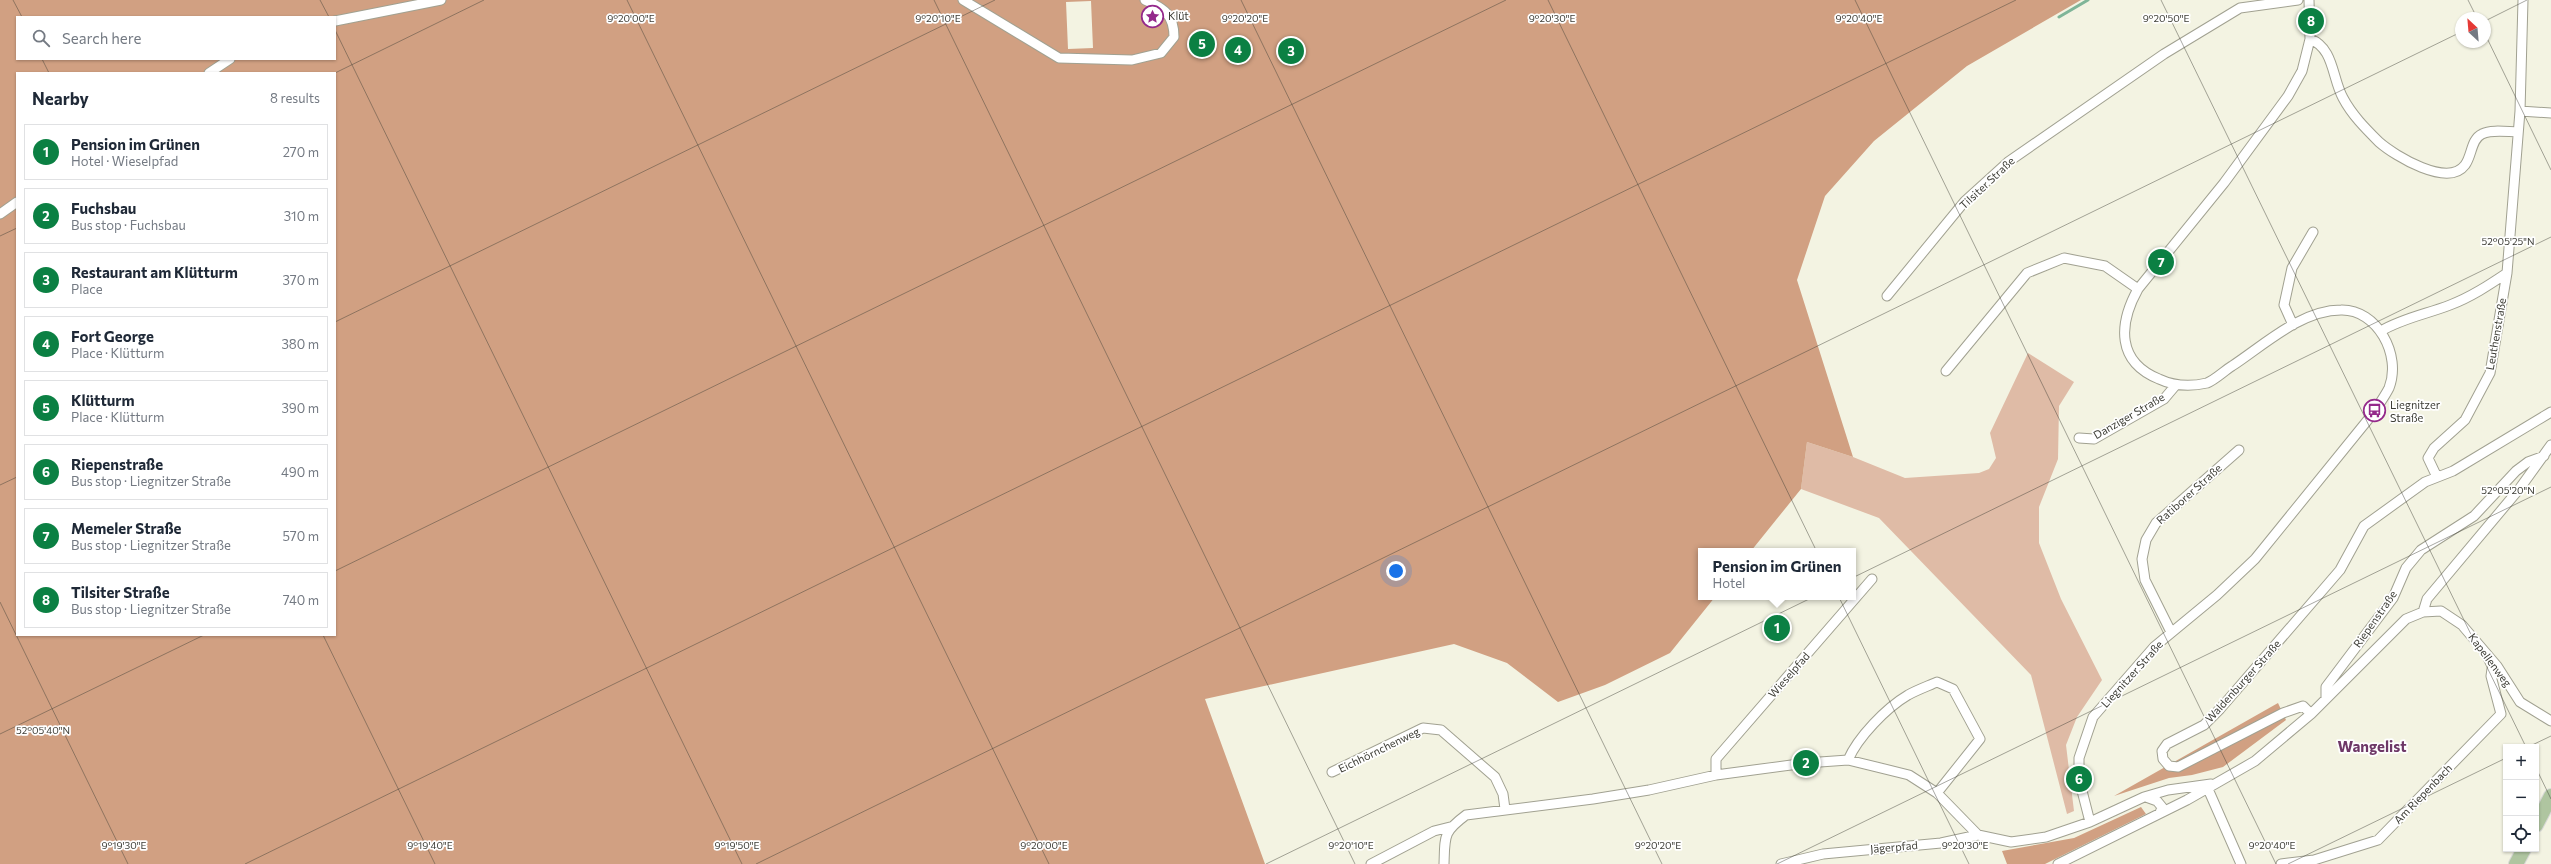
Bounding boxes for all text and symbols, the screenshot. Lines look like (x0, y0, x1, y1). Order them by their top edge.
place icon: Klüt (1140, 3, 1166, 29)
pin: 8 (2298, 6, 2324, 36)
place label: Klüt (1168, 9, 1189, 22)
text: 9°20'00"E (607, 12, 655, 24)
text: 9°20'10"E (915, 12, 961, 24)
text: 9°20'20"E (1222, 12, 1268, 24)
text: 9°20'30"E (1529, 12, 1575, 24)
text: 9°20'40"E (1836, 12, 1883, 24)
text: 9°20'50"E (2143, 12, 2189, 24)
north arrow (2455, 12, 2491, 48)
search box (16, 16, 336, 60)
icon: search (30, 27, 52, 49)
text: Search here (62, 29, 141, 47)
pin: 5 (1189, 29, 1215, 59)
pin: 4 (1225, 35, 1251, 65)
pin: 3 (1278, 36, 1304, 66)
text: Nearby (32, 88, 89, 109)
text: 8 results (270, 90, 320, 106)
text: Pension im Grünen (71, 135, 200, 153)
text: 1 (43, 144, 49, 160)
text: 270 m (283, 144, 319, 160)
text: Hotel · Wieselpfad (71, 153, 178, 169)
street label: Tilsiter Straße (1956, 154, 2017, 211)
text: Fuchsbau (71, 199, 136, 217)
text: 2 (42, 208, 50, 224)
text: 310 m (284, 208, 319, 224)
text: Bus stop · Fuchsbau (71, 217, 186, 233)
text: 52°05'25"N (2482, 235, 2534, 247)
pin: 7 (2148, 247, 2174, 277)
text: Restaurant am Klütturm (71, 263, 238, 281)
text: 3 (42, 272, 50, 288)
text: 370 m (282, 272, 319, 288)
text: Place (71, 281, 103, 297)
street label: Leuthenstraße (2483, 297, 2508, 371)
text: Fort George (71, 327, 154, 345)
text: 4 (42, 336, 50, 352)
text: 380 m (281, 336, 319, 352)
text: Place · Klütturm (71, 345, 164, 361)
street label: Danziger Straße (2091, 390, 2167, 441)
text: Klütturm (71, 391, 135, 409)
bus stop icon: Liegnitzer Straße (2362, 398, 2388, 424)
place label: Liegnitzer Straße (2390, 398, 2441, 424)
text: 5 (42, 400, 50, 416)
text: 390 m (281, 400, 319, 416)
text: Place · Klütturm (71, 409, 164, 425)
text: Riepenstraße (71, 455, 163, 473)
street label: Ratiborer Straße (2153, 461, 2224, 526)
text: 6 (42, 464, 50, 480)
text: 490 m (281, 464, 319, 480)
text: Bus stop · Liegnitzer Straße (71, 473, 231, 489)
text: 52°05'20"N (2481, 484, 2535, 496)
text: Memeler Straße (71, 519, 182, 537)
text: 7 (42, 528, 50, 544)
text: 570 m (282, 528, 319, 544)
text: Bus stop · Liegnitzer Straße (71, 537, 231, 553)
popup (1698, 548, 1856, 600)
text: Pension im Grünen (1713, 557, 1841, 575)
your location (1386, 561, 1406, 581)
text: Hotel (1713, 575, 1745, 591)
text: Tilsiter Straße (71, 583, 170, 601)
street label: Riepenstraße (2350, 588, 2399, 650)
text: 8 (42, 592, 50, 608)
text: 740 m (283, 592, 319, 608)
text: Bus stop · Liegnitzer Straße (71, 601, 231, 617)
pin: 1 (1764, 613, 1790, 643)
street label: Kapellenweg (2466, 630, 2515, 689)
street label: Liegnitzer Straße (2098, 637, 2165, 710)
street label: Waldenburger Straße (2202, 637, 2283, 724)
street label: Wieselpfad (1765, 649, 1812, 700)
text: 52°05'40"N (16, 724, 70, 736)
street label: Eichhörnchenweg (1336, 724, 1422, 775)
district label: Wangelist (2338, 737, 2406, 755)
map controls (2503, 744, 2539, 852)
button: + (2503, 744, 2539, 780)
pin: 2 (1793, 748, 1819, 778)
street label: Am Riepenbach (2391, 761, 2454, 826)
pin: 6 (2066, 764, 2092, 794)
button: − (2503, 780, 2539, 816)
button: locate (2503, 816, 2539, 852)
street label: Jägerpfad (1870, 838, 1918, 856)
text: 9°19'30"E (101, 839, 147, 851)
text: 9°19'40"E (407, 839, 453, 851)
text: 9°19'50"E (714, 839, 760, 851)
text: 9°20'00"E (1020, 839, 1068, 851)
text: 9°20'10"E (1328, 839, 1374, 851)
text: 9°20'20"E (1635, 839, 1681, 851)
text: 9°20'30"E (1942, 839, 1988, 851)
text: 9°20'40"E (2249, 839, 2296, 851)

